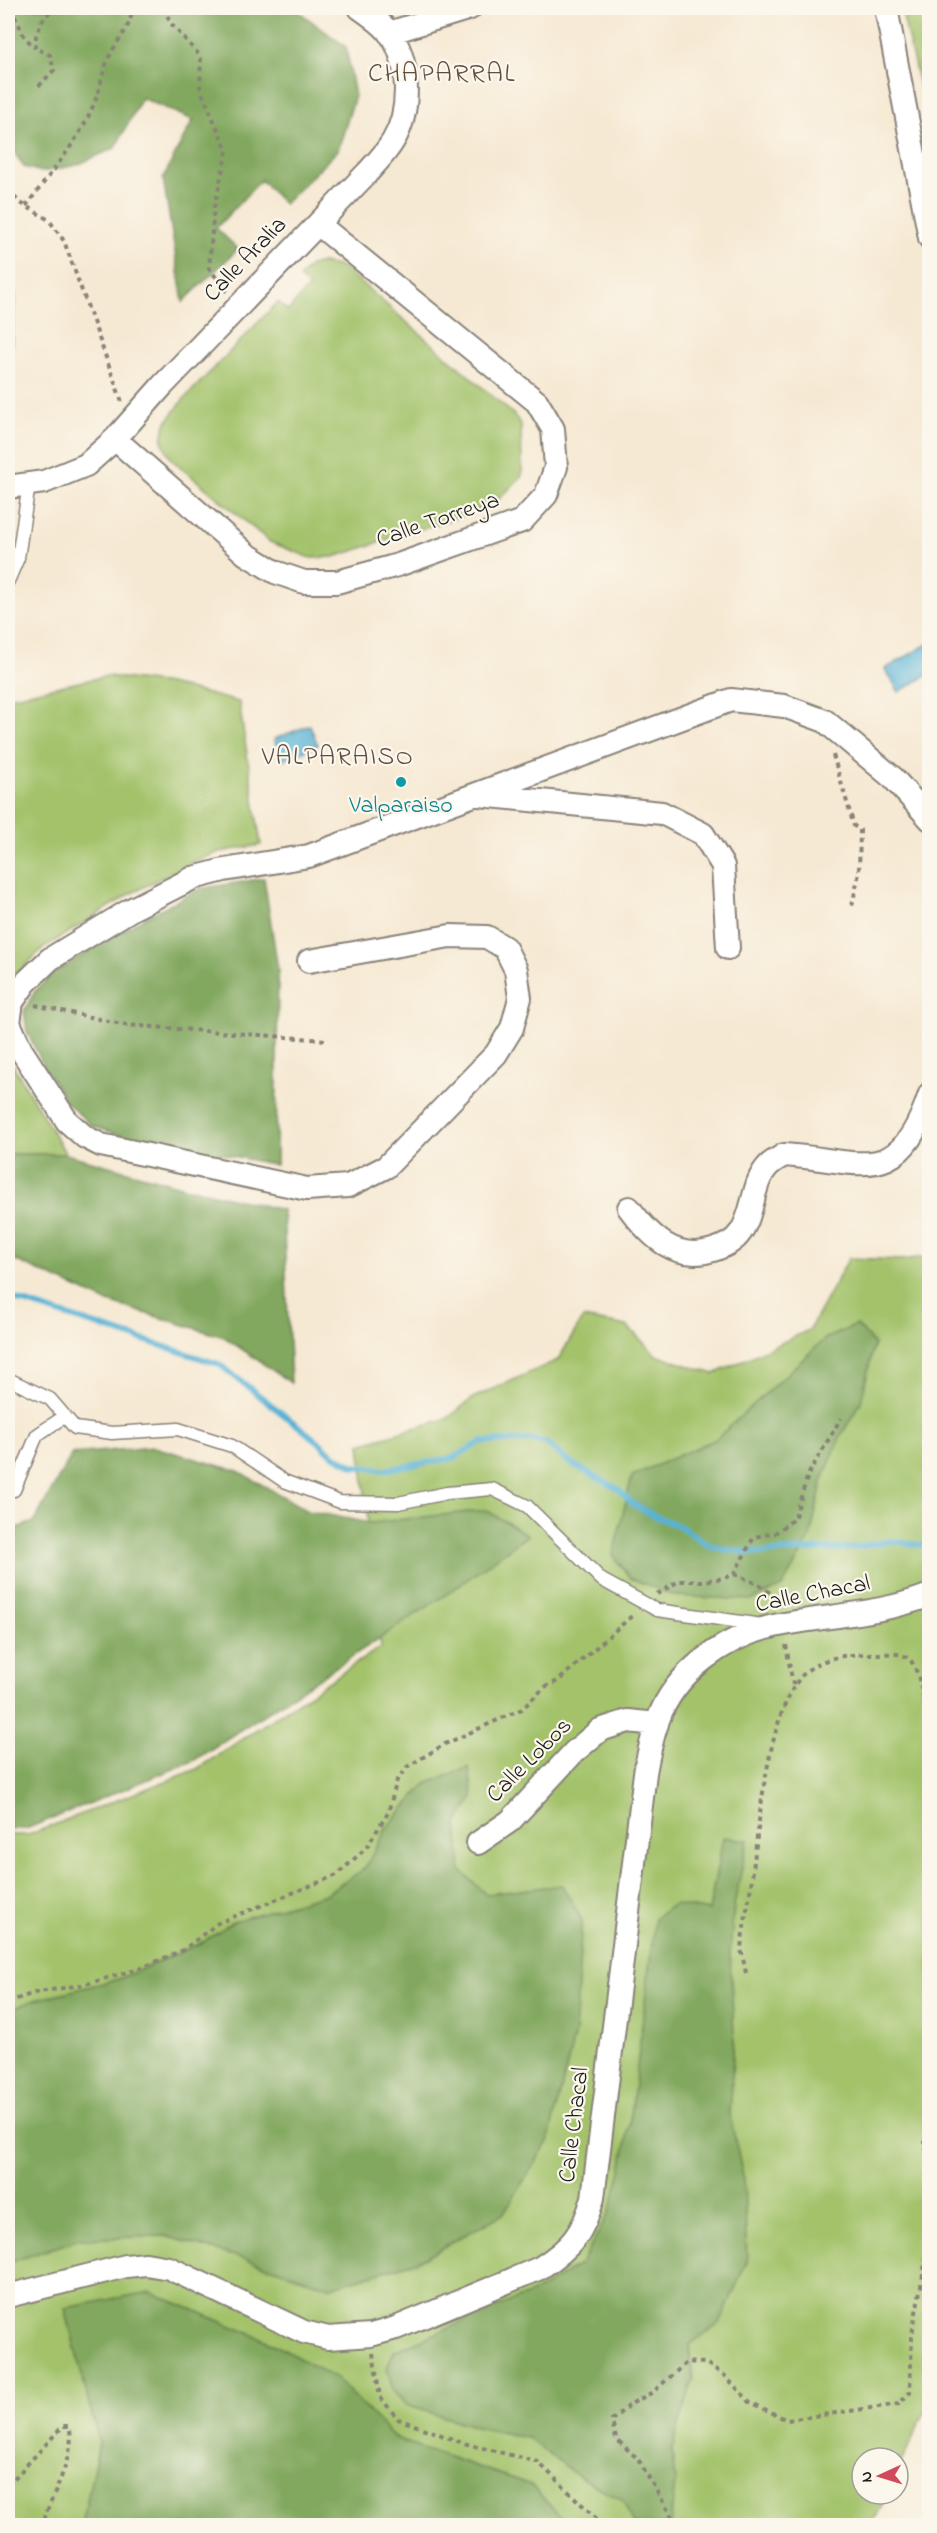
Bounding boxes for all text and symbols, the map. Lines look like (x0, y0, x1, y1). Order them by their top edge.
district label: CHAPARRAL (368, 55, 516, 94)
street label: Calle Aralia (196, 209, 296, 311)
street label: Calle Torreya (372, 484, 505, 559)
district label: VALPARAISO (261, 739, 414, 777)
marker: Valparaiso (394, 775, 408, 789)
place label: Valparaiso (348, 789, 453, 824)
street label: Calle Chacal (753, 1567, 873, 1623)
street label: Calle Lobos (479, 1710, 581, 1812)
street label: Calle Chacal (551, 2065, 599, 2185)
north arrow (850, 2446, 910, 2506)
text: N (855, 2470, 879, 2483)

